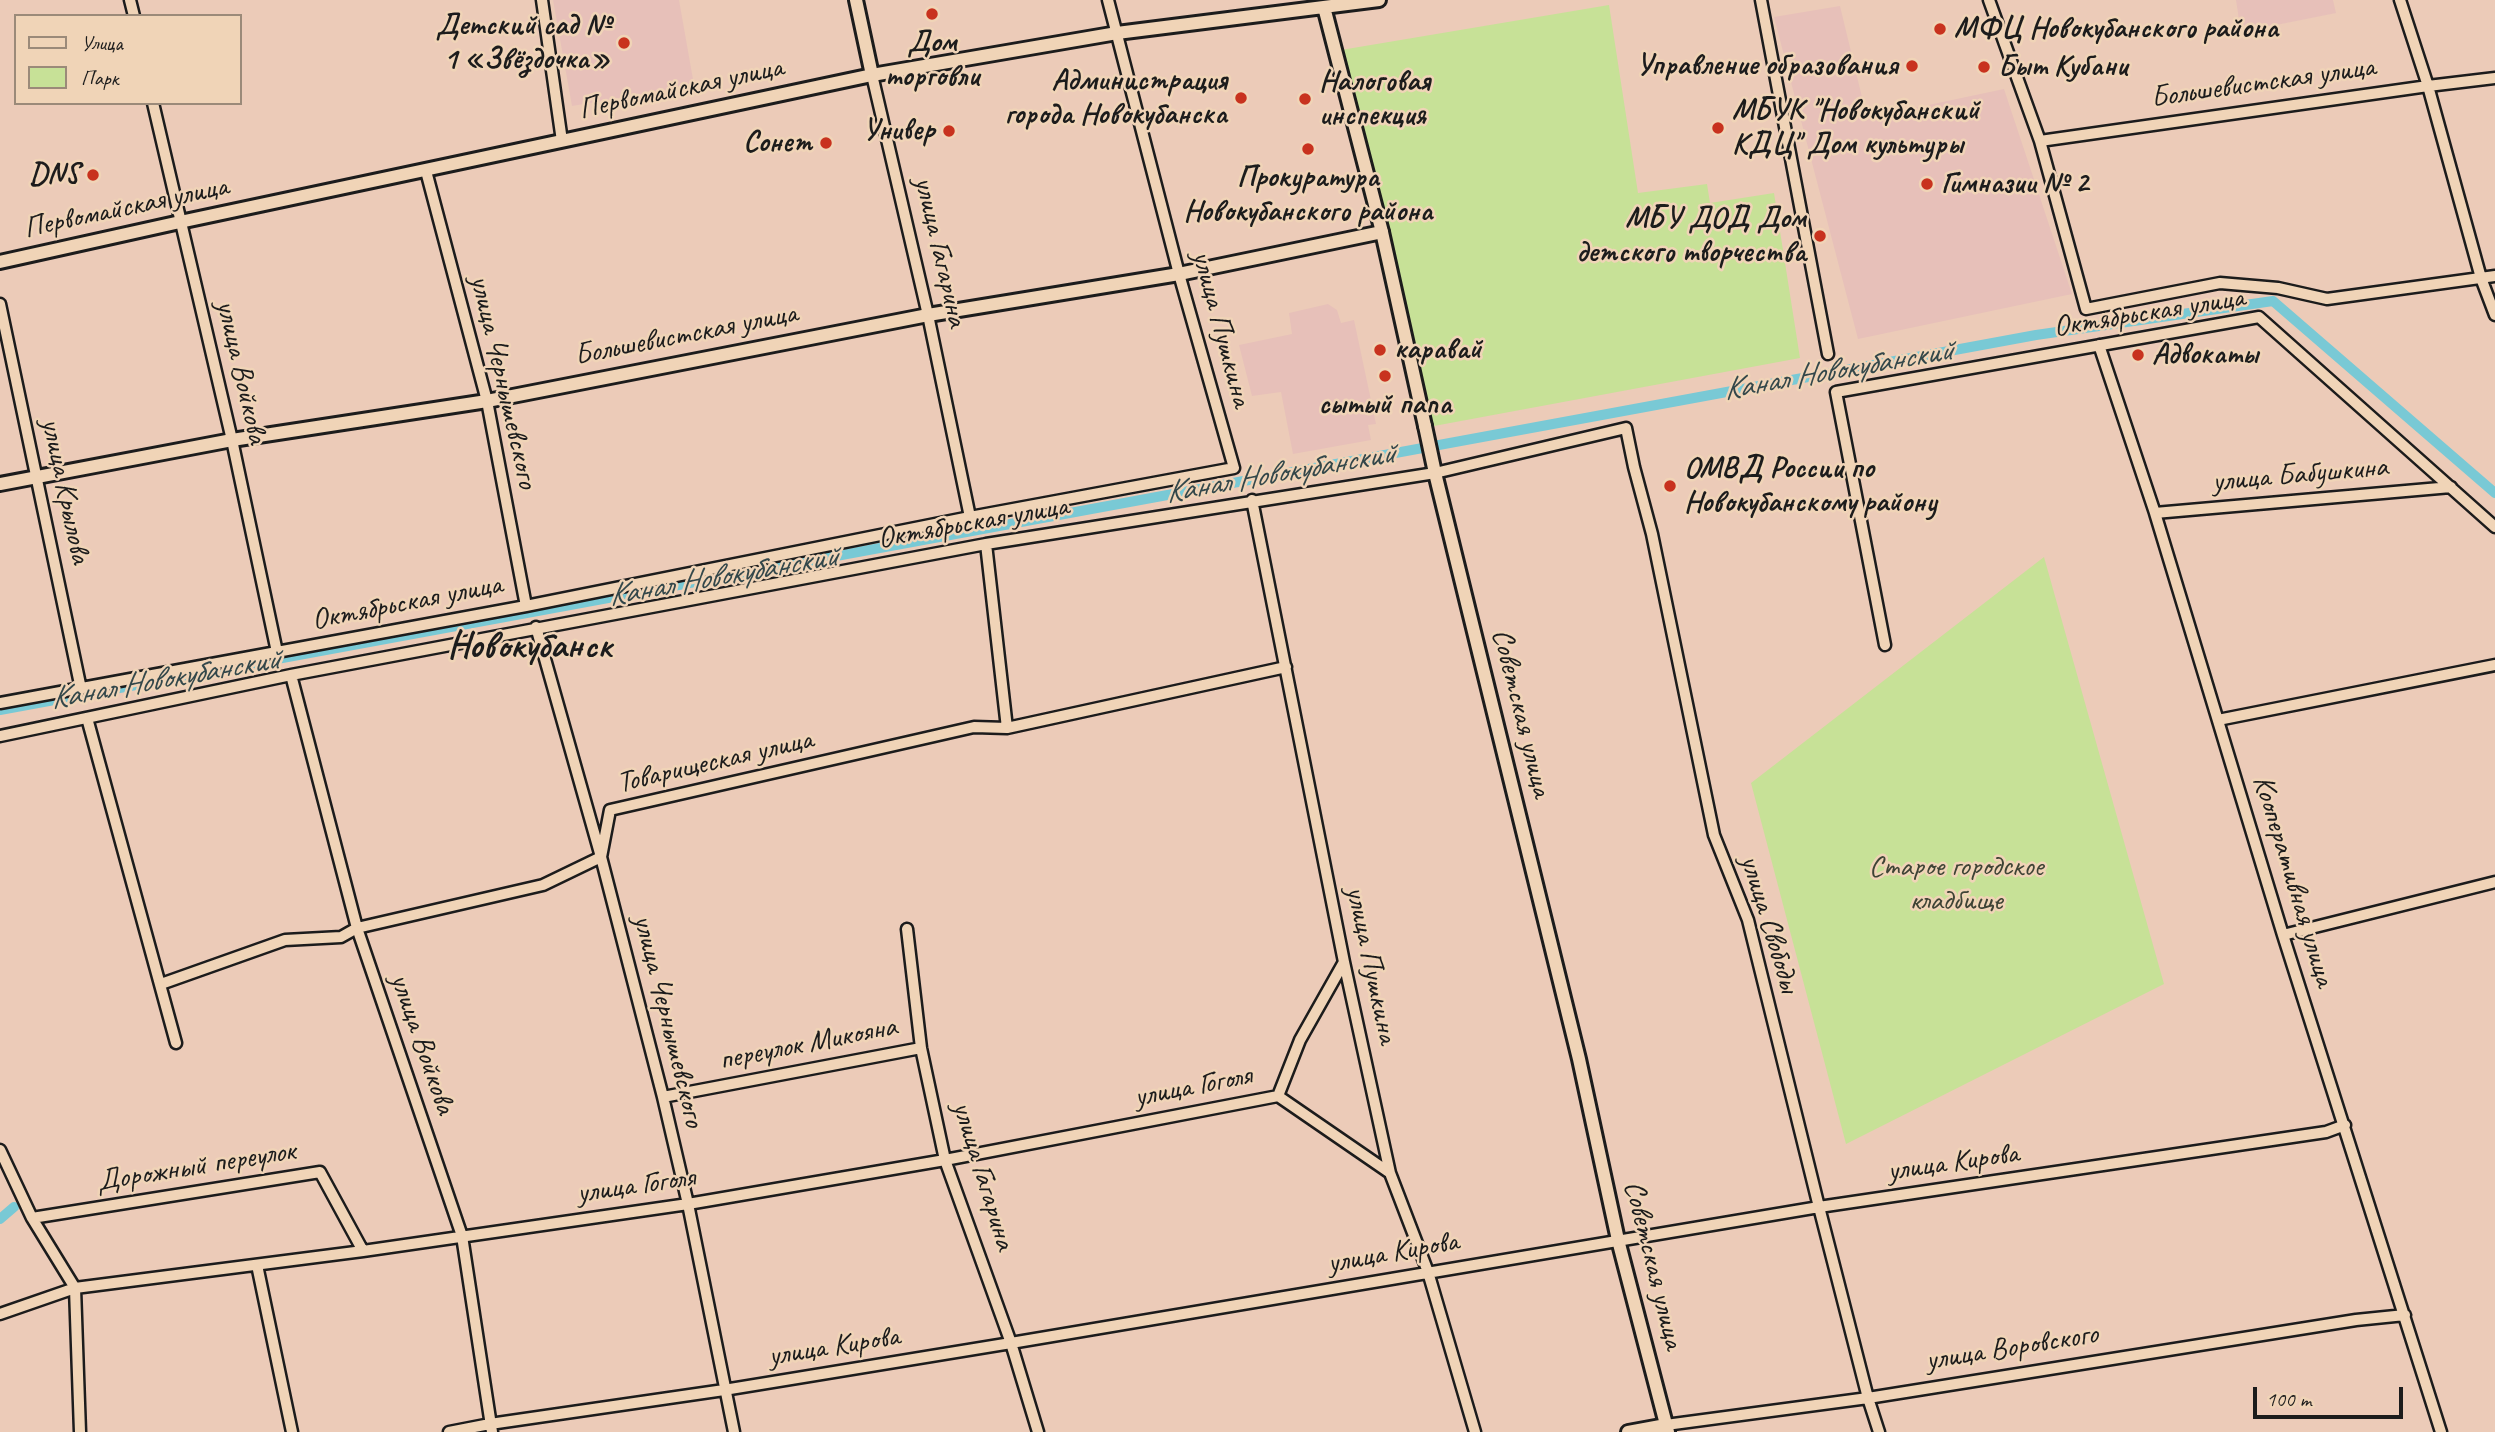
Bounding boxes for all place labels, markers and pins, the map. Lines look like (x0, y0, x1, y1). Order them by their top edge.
marker: Дом торговли (924, 6, 940, 22)
place label: Детский сад № 1 «Звёздочка» (436, 8, 610, 78)
place label: МФЦ Новокубанского района (1954, 11, 2278, 47)
marker: МФЦ Новокубанского района (1932, 21, 1948, 37)
place label: Дом торговли (885, 25, 979, 96)
marker: Детский сад № 1 «Звёздочка» (616, 35, 632, 51)
place label: Управление образования (1636, 48, 1898, 84)
place label: Быт Кубани (1998, 49, 2128, 85)
marker: Управление образования (1904, 58, 1920, 74)
marker: Быт Кубани (1976, 59, 1992, 75)
place label: Администрация города Новокубанска (1005, 63, 1227, 134)
place label: Налоговая инспекция (1319, 64, 1430, 134)
marker: Администрация города Новокубанска (1233, 90, 1249, 106)
marker: Налоговая инспекция (1297, 91, 1313, 107)
place label: МБУК "Новокубанский КДЦ" Дом культуры (1732, 93, 1979, 164)
place label: Универ (862, 113, 935, 149)
marker: МБУК "Новокубанский КДЦ" Дом культуры (1710, 120, 1726, 136)
marker: Универ (941, 123, 957, 139)
place label: Сонет (743, 125, 812, 161)
marker: Сонет (818, 135, 834, 151)
marker: Прокуратура Новокубанского района (1300, 141, 1316, 157)
place label: DNS (29, 157, 79, 193)
place label: Прокуратура Новокубанского района (1184, 160, 1432, 230)
place label: Гимназии № 2 (1941, 166, 2088, 202)
marker: DNS (85, 167, 101, 183)
marker: Гимназии № 2 (1919, 176, 1935, 192)
place label: МБУ ДОД Дом детского творчества (1576, 201, 1806, 272)
marker: МБУ ДОД Дом детского творчества (1812, 228, 1828, 244)
place label: каравай (1394, 332, 1481, 368)
place label: Адвокаты (2152, 337, 2258, 373)
marker: каравай (1372, 342, 1388, 358)
marker: Адвокаты (2130, 347, 2146, 363)
marker: сытый папа (1377, 368, 1393, 384)
place label: сытый папа (1318, 387, 1452, 423)
place label: ОМВД России по Новокубанскому району (1684, 451, 1937, 522)
marker: ОМВД России по Новокубанскому району (1662, 478, 1678, 494)

